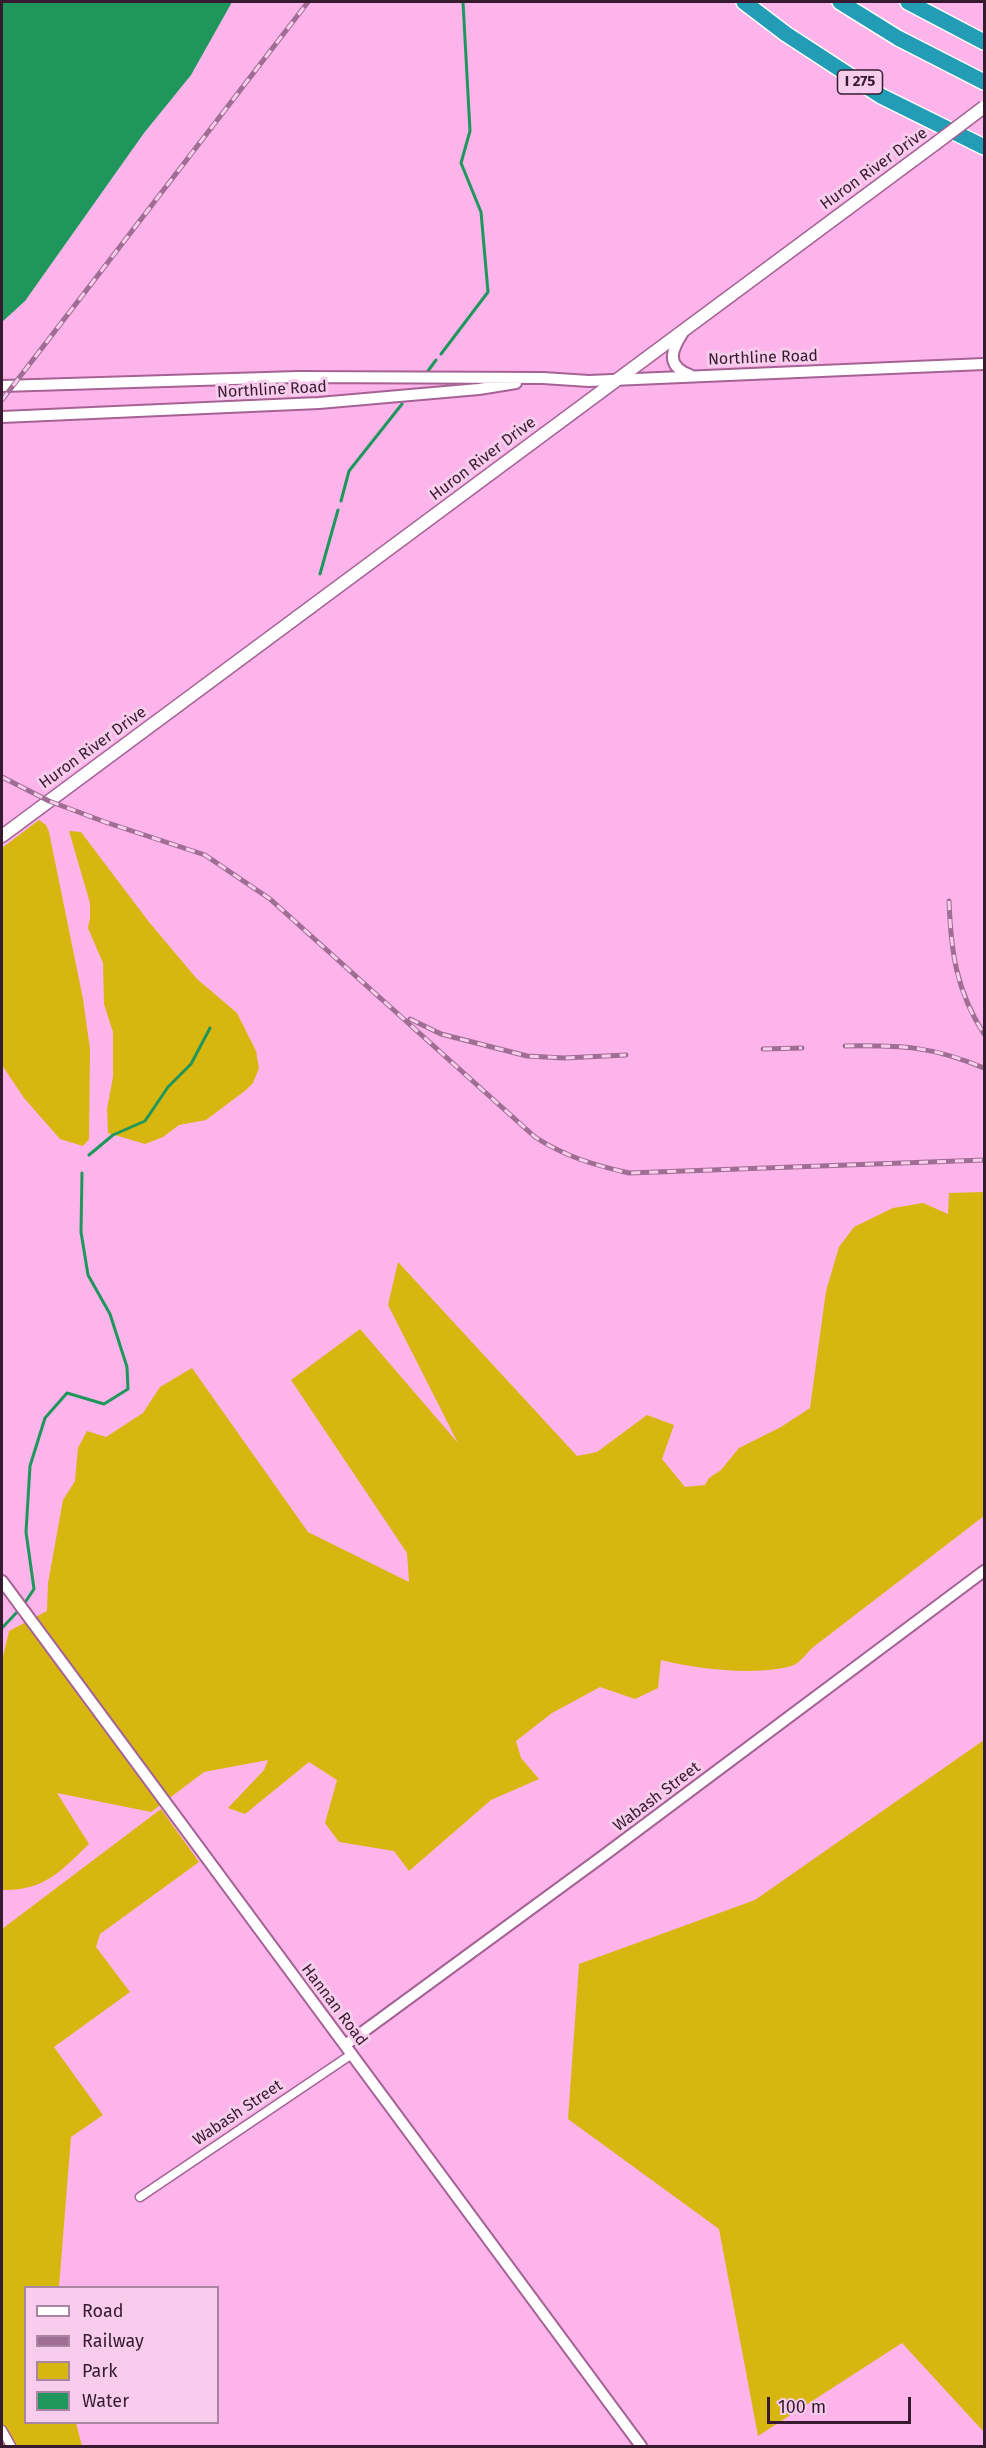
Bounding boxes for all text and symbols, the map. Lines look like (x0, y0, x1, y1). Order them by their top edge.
road number: I 275 (838, 70, 882, 94)
street label: Huron River Drive (817, 124, 931, 214)
street label: Northline Road (708, 346, 818, 370)
street label: Northline Road (217, 378, 327, 402)
street label: Huron River Drive (426, 413, 540, 505)
street label: Huron River Drive (36, 703, 150, 793)
street label: Wabash Street (610, 1758, 704, 1836)
street label: Hannan Road (297, 1960, 371, 2050)
street label: Wabash Street (190, 2076, 286, 2150)
legend (24, 2286, 219, 2424)
text: Road (82, 2300, 124, 2322)
text: Railway (82, 2330, 144, 2352)
text: Park (82, 2360, 117, 2382)
scale bar (770, 2385, 914, 2423)
text: Water (82, 2390, 129, 2412)
text: 100 m (778, 2396, 826, 2418)

